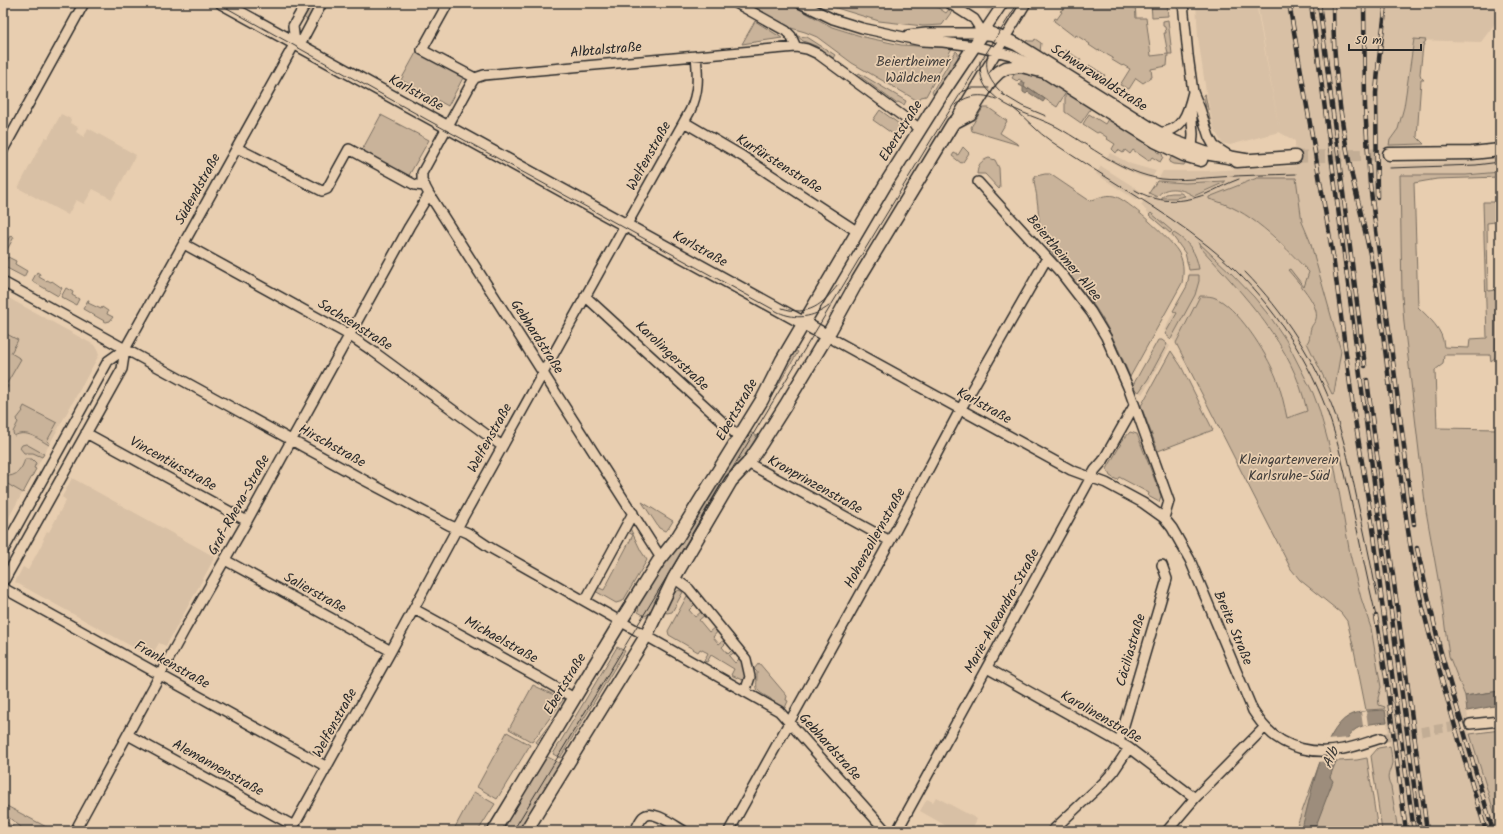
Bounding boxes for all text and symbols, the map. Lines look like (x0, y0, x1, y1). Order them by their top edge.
scale bar (1349, 26, 1421, 52)
text: 50 m (1355, 31, 1382, 50)
street label: Albtalstraße (569, 36, 643, 64)
street label: Schwarzwaldstraße (1046, 38, 1152, 118)
park label: Beiertheimer Wäldchen (876, 51, 951, 89)
street label: Karlstraße (384, 69, 448, 117)
street label: Ebertstraße (873, 95, 929, 166)
street label: Welfenstraße (621, 116, 678, 195)
street label: Kurfürstenstraße (731, 129, 827, 200)
street label: Südendstraße (169, 149, 227, 229)
street label: Beiertheimer Allee (1021, 210, 1107, 307)
street label: Karlstraße (668, 225, 732, 273)
street label: Sachsenstraße (313, 293, 397, 357)
street label: Gebhardstraße (505, 295, 570, 379)
street label: Karolingerstraße (630, 316, 715, 397)
street label: Ebertstraße (710, 374, 764, 445)
street label: Karlstraße (952, 382, 1016, 430)
street label: Welfenstraße (462, 398, 519, 477)
street label: Hirschstraße (294, 418, 370, 474)
street label: Vincentiusstraße (125, 431, 221, 497)
park label: Kleingartenverein Karlsruhe-Süd (1239, 449, 1339, 487)
street label: Graf-Rhena-Straße (202, 450, 276, 559)
street label: Kronprinzenstraße (763, 450, 867, 521)
street label: Hohenzollernstraße (838, 483, 912, 592)
street label: Marie-Alexandra-Straße (959, 544, 1046, 677)
street label: Salierstraße (280, 567, 351, 620)
street label: Breite Straße (1207, 587, 1259, 669)
street label: Cäciliastraße (1110, 610, 1152, 689)
street label: Michaelstraße (460, 611, 543, 670)
street label: Frankenstraße (130, 635, 214, 695)
street label: Ebertstraße (538, 648, 593, 719)
street label: Welfenstraße (307, 683, 364, 762)
street label: Karolinenstraße (1056, 685, 1146, 750)
street label: Gebhardstraße (793, 708, 867, 786)
street label: Alemannenstraße (168, 734, 268, 803)
water label: Alb (1316, 742, 1347, 772)

